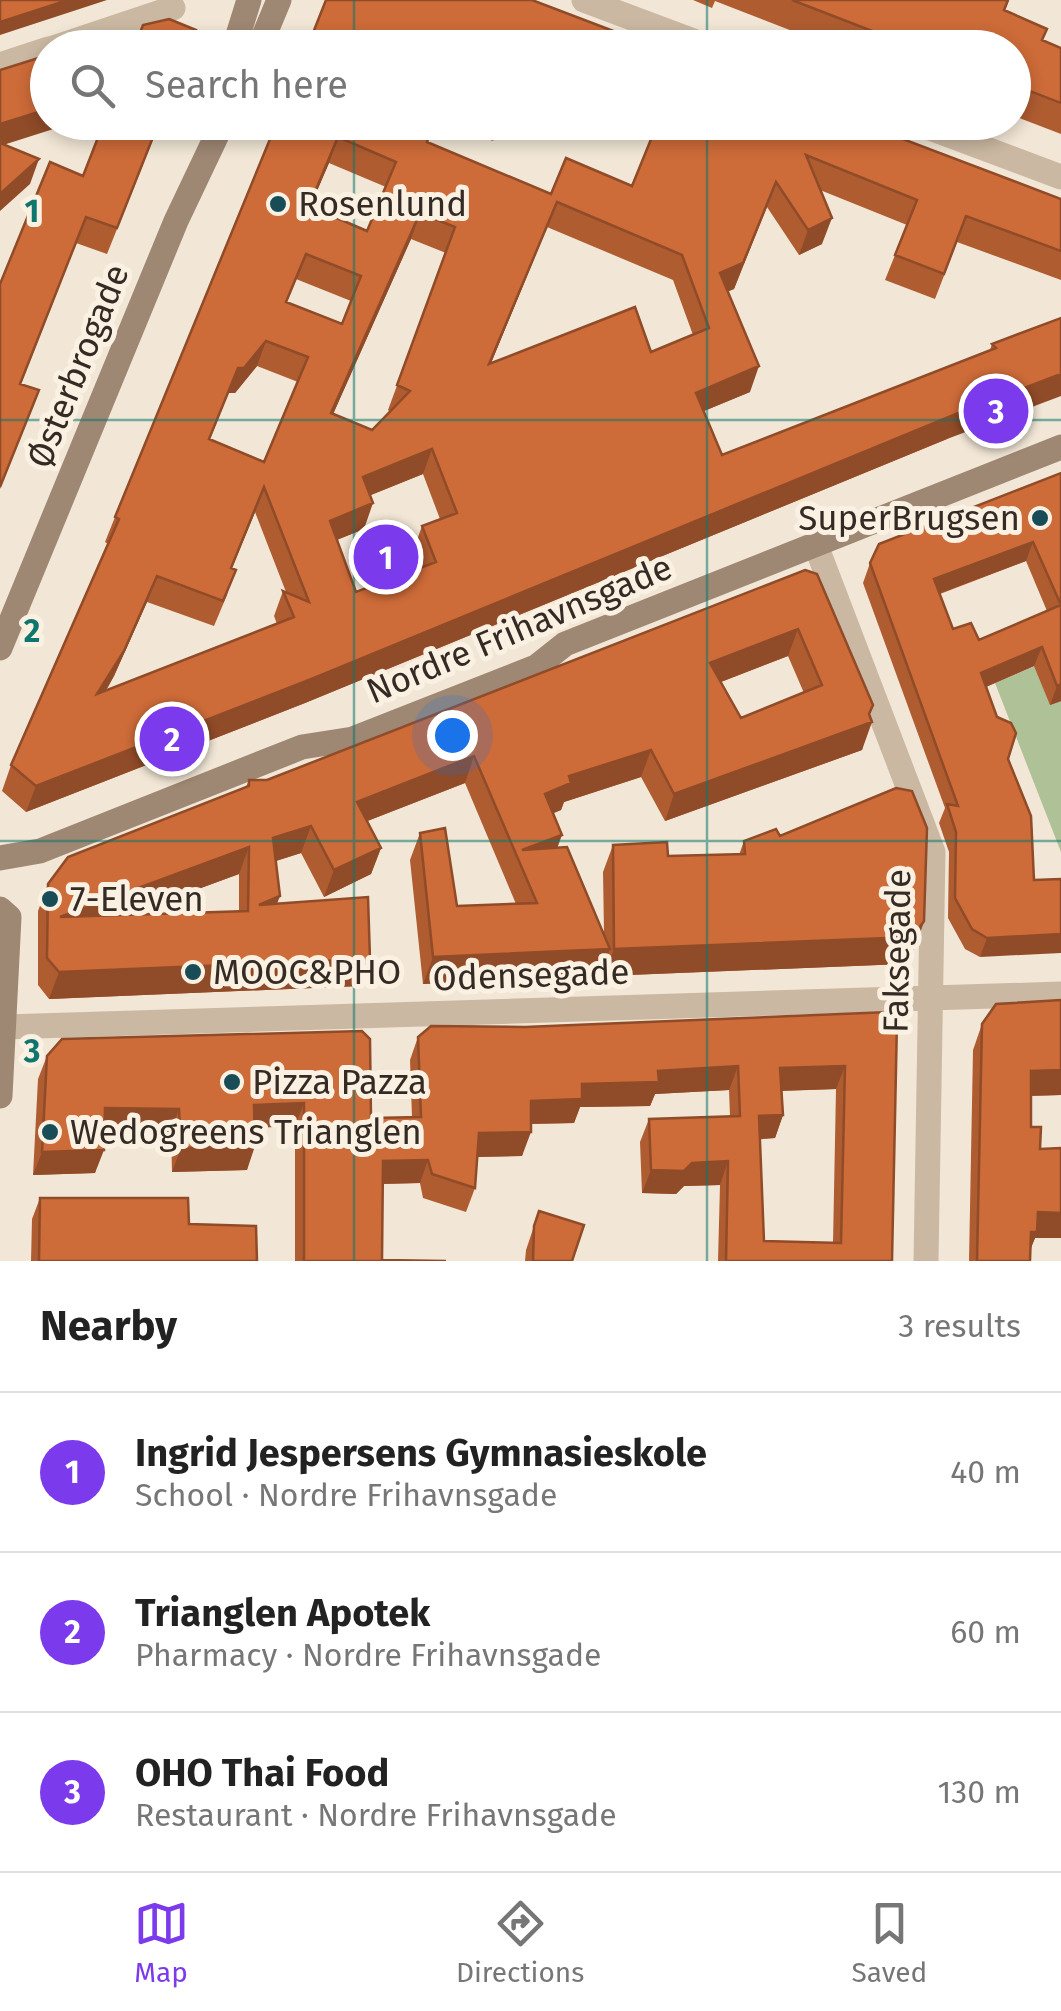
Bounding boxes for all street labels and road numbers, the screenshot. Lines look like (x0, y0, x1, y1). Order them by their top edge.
street label: Østerbrogade (18, 258, 138, 474)
street label: Nordre Frihavnsgade (360, 546, 678, 712)
street label: Faksegade (875, 869, 919, 1033)
street label: Odensegade (432, 951, 630, 999)

